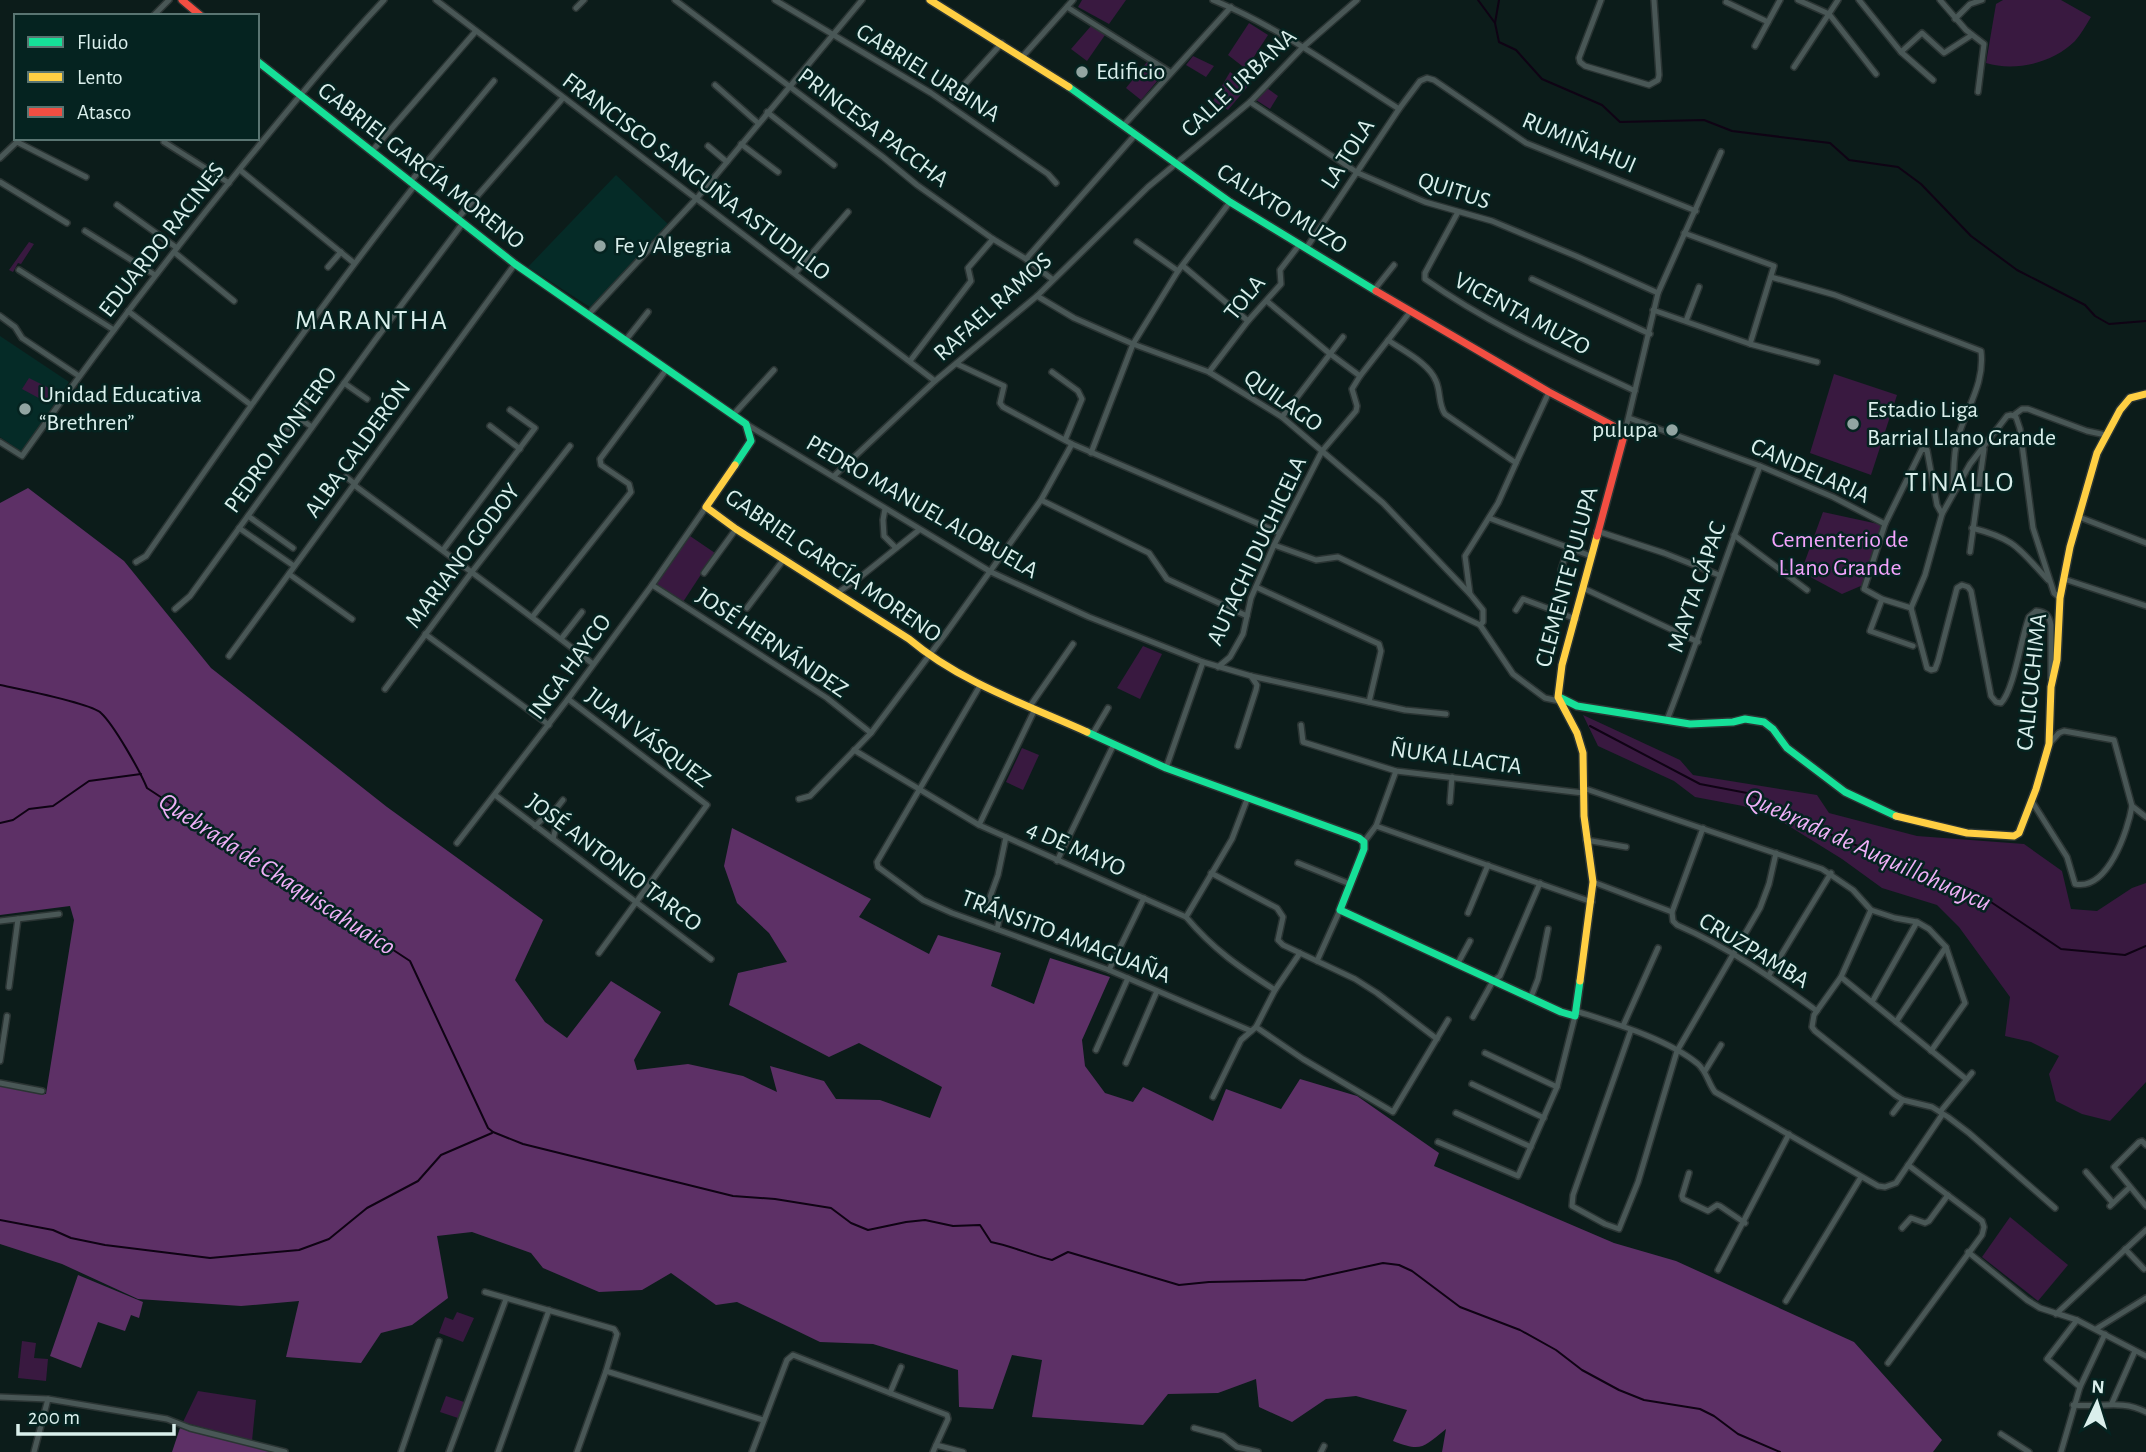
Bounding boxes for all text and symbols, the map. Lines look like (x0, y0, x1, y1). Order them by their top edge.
legend (14, 14, 259, 140)
street label: GABRIEL URBINA (852, 19, 1004, 127)
street label: CALLE URBANA (1177, 24, 1301, 142)
text: Fluido (77, 32, 128, 53)
place label: Edificio (1096, 60, 1165, 84)
street label: PRINCESA PACCHA (793, 64, 953, 192)
marker: Edificio (1074, 64, 1090, 80)
text: Lento (77, 67, 123, 88)
street label: FRANCISCO SANGUÑA ASTUDILLO (558, 67, 835, 285)
street label: GABRIEL GARCÍA MORENO (313, 77, 530, 254)
text: Atasco (77, 102, 131, 123)
street label: RUMIÑAHUI (1518, 106, 1640, 178)
street label: LA TOLA (1317, 115, 1379, 193)
street label: EDUARDO RACINES (94, 158, 230, 322)
street label: CALIXTO MUZO (1213, 159, 1351, 259)
street label: QUITUS (1415, 168, 1493, 214)
place label: Fe y Algegria (614, 234, 731, 258)
marker: Fe y Algegria (592, 238, 608, 254)
street label: RAFAEL RAMOS (930, 248, 1056, 366)
street label: VICENTA MUZO (1450, 268, 1594, 360)
street label: TOLA (1220, 271, 1270, 325)
district label: MARANTHA (295, 307, 449, 335)
street label: PEDRO MONTERO (220, 363, 342, 517)
street label: QUILAGO (1239, 365, 1327, 437)
street label: ALBA CALDERÓN (299, 375, 416, 522)
place label: Unidad Educativa “Brethren” (39, 383, 202, 435)
place label: Estadio Liga Barrial Llano Grande (1867, 398, 2056, 450)
marker: Unidad Educativa “Brethren” (17, 401, 33, 417)
marker: Estadio Liga Barrial Llano Grande (1845, 416, 1861, 432)
place label: pulupa (1592, 418, 1658, 442)
marker: pulupa (1664, 422, 1680, 438)
street label: PEDRO MANUEL ALOBUELA (802, 431, 1042, 583)
street label: CANDELARIA (1747, 434, 1873, 508)
street label: AUTACHI DUCHICELA (1203, 453, 1311, 649)
district label: TINALLO (1905, 469, 2015, 497)
street label: MARIANO GODOY (401, 479, 525, 633)
street label: GABRIEL GARCÍA MORENO (721, 483, 946, 647)
street label: CLEMENTE PULUPA (1531, 484, 1603, 670)
street label: MAYTA CÁPAC (1662, 518, 1731, 655)
park label: Cementerio de Llano Grande (1772, 528, 1908, 580)
street label: JOSÉ HERNÁNDEZ (692, 582, 853, 702)
street label: INGA HAYCO (524, 610, 616, 724)
street label: CALICUCHIMA (2013, 612, 2051, 752)
street label: JUAN VÁSQUEZ (581, 682, 716, 792)
street label: ÑUKA LLACTA (1389, 735, 1524, 779)
water label: Quebrada de Auquillohuaycu (1741, 784, 1995, 916)
water label: Quebrada de Chaquiscahuaico (154, 788, 400, 960)
street label: JOSÉ ANTONIO TARCO (522, 788, 707, 936)
street label: 4 DE MAYO (1023, 817, 1129, 881)
street label: TRÁNSITO AMAGUAÑA (958, 884, 1175, 988)
street label: CRUZPAMBA (1695, 909, 1813, 993)
north arrow (2062, 1368, 2132, 1438)
text: N (2091, 1378, 2105, 1397)
scale bar (18, 1392, 173, 1436)
text: 200 m (28, 1407, 80, 1428)

